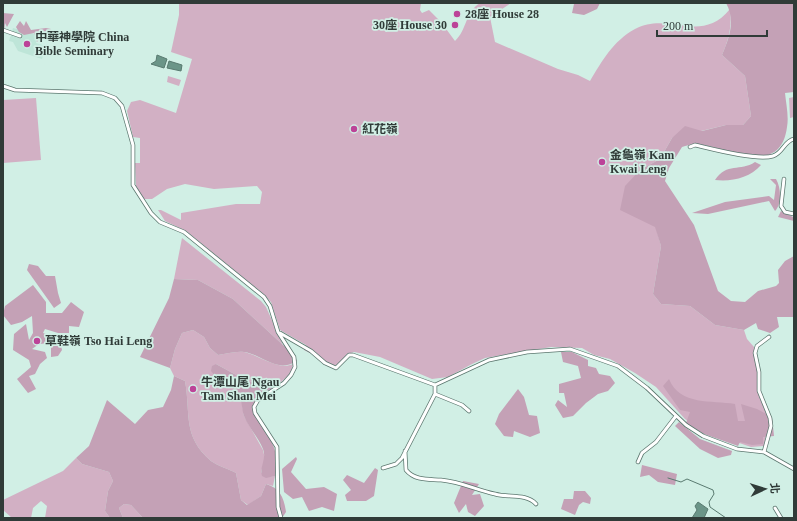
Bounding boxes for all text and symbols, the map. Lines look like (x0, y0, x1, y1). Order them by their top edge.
place label: 28座 House 28 (465, 7, 539, 21)
marker: 28座 House 28 (452, 9, 462, 19)
scale bar (657, 12, 767, 38)
place label: 30座 House 30 (373, 18, 447, 32)
text: 200 m (663, 19, 694, 33)
marker: 30座 House 30 (450, 20, 460, 30)
place label: 中華神學院 China Bible Seminary (35, 30, 129, 58)
marker: 中華神學院 China Bible Seminary (22, 39, 32, 49)
place label: 紅花嶺 (362, 122, 398, 136)
marker: 紅花嶺 (349, 124, 359, 134)
place label: 金龜嶺 Kam Kwai Leng (610, 148, 674, 176)
marker: 金龜嶺 Kam Kwai Leng (597, 157, 607, 167)
place label: 草鞋嶺 Tso Hai Leng (45, 334, 152, 348)
marker: 草鞋嶺 Tso Hai Leng (32, 336, 42, 346)
place label: 牛潭山尾 Ngau Tam Shan Mei (201, 375, 280, 403)
marker: 牛潭山尾 Ngau Tam Shan Mei (188, 384, 198, 394)
north arrow (745, 469, 785, 509)
text: 北 (769, 482, 781, 494)

